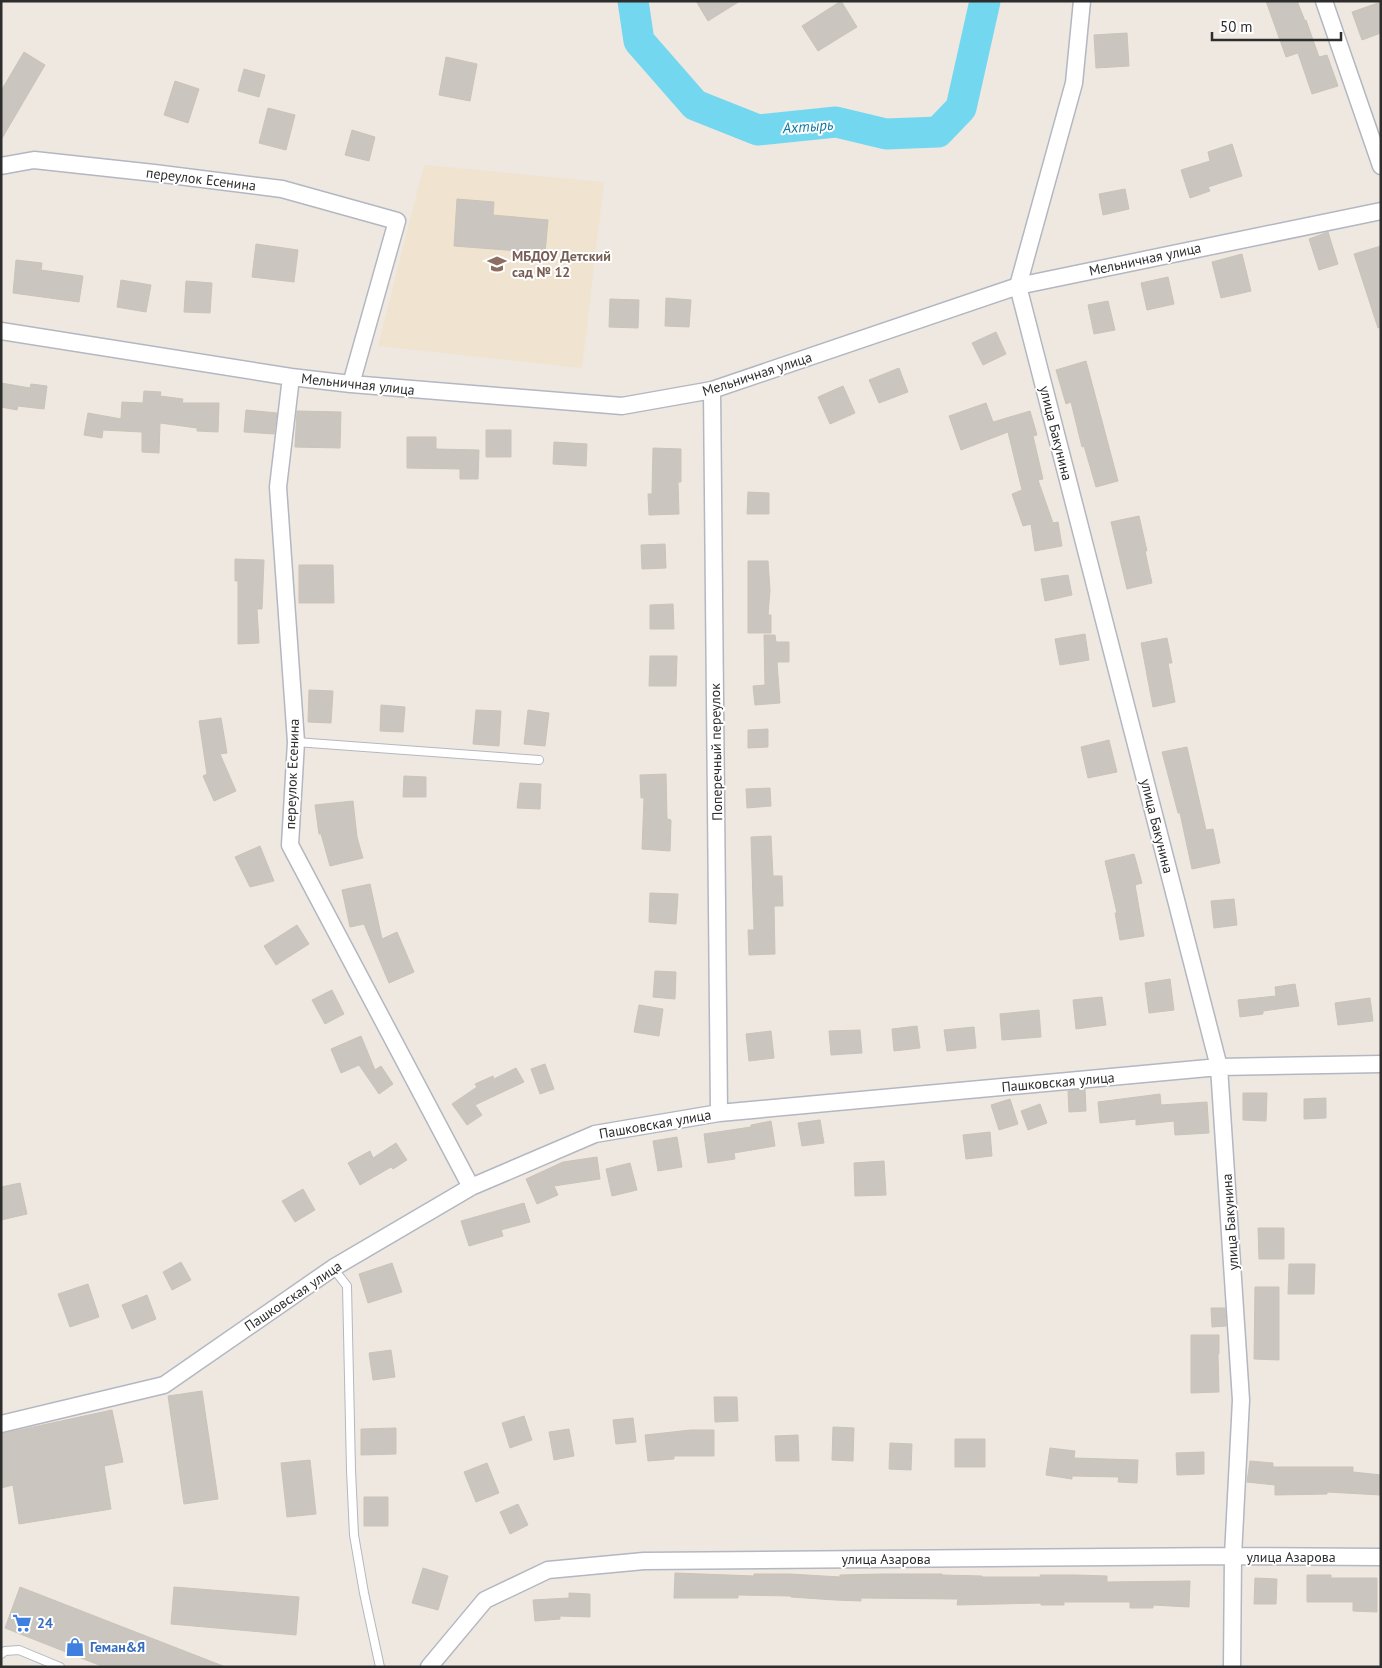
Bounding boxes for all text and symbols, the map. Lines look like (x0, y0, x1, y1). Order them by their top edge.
scale bar (1212, 10, 1341, 42)
text: 50 m (1220, 17, 1253, 36)
water label: Ахтырь (781, 115, 834, 137)
street label: переулок Есенина (145, 163, 257, 195)
street label: Мельничная улица (1087, 238, 1203, 280)
place label: МБДОУ Детский сад № 12 (512, 247, 611, 281)
school or university icon: МБДОУ Детский сад № 12 (486, 253, 508, 275)
street label: Мельничная улица (700, 348, 814, 400)
street label: Мельничная улица (300, 369, 416, 399)
street label: улица Бакунина (1036, 384, 1076, 482)
street label: Поперечный переулок (706, 683, 726, 821)
street label: переулок Есенина (281, 718, 303, 830)
street label: улица Бакунина (1137, 777, 1177, 875)
street label: Пашковская улица (1001, 1068, 1115, 1096)
street label: Пашковская улица (598, 1105, 712, 1143)
street label: улица Бакунина (1218, 1173, 1242, 1271)
street label: Пашковская улица (241, 1257, 345, 1335)
street label: улица Азарова (1246, 1548, 1336, 1566)
street label: улица Азарова (841, 1550, 931, 1568)
supermarket icon: 24 (11, 1612, 33, 1634)
place label: 24 (37, 1614, 53, 1632)
shop icon: Геман&Я (64, 1636, 86, 1658)
place label: Геман&Я (90, 1638, 145, 1656)

